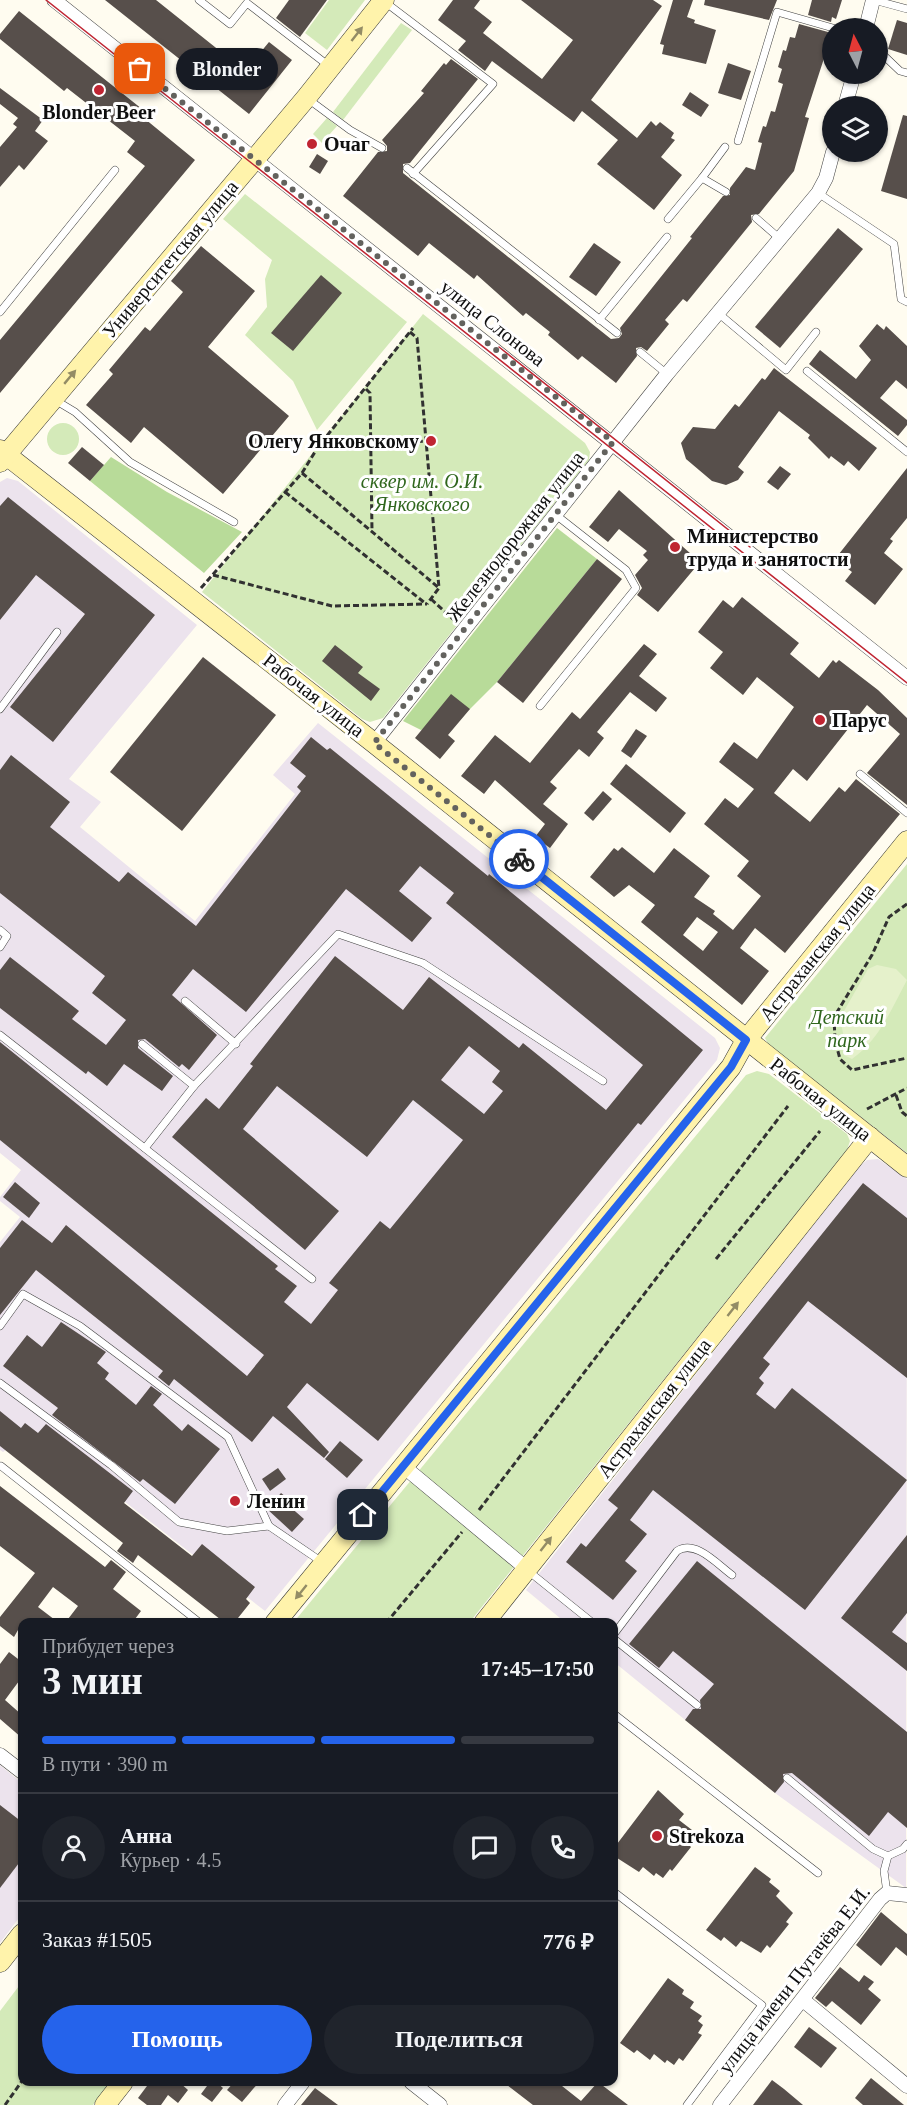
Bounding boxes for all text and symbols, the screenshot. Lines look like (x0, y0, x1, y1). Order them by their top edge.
north arrow (822, 18, 888, 84)
map controls (822, 18, 888, 162)
one-way arrow (351, 26, 364, 42)
pin (114, 43, 165, 94)
callout: Blonder (176, 48, 278, 90)
icon: bag (123, 52, 156, 85)
text: Blonder (193, 58, 261, 80)
marker: Blonder Beer (92, 83, 106, 97)
button: layers (822, 96, 888, 162)
place label: Blonder Beer (42, 101, 156, 123)
place label: Очаг (324, 133, 370, 155)
marker: Очаг (305, 137, 319, 151)
street label: Университетская улица (98, 176, 243, 343)
street label: улица Слонова (436, 275, 550, 371)
one-way arrow (64, 369, 77, 385)
place label: Олегу Янковскому (248, 430, 419, 453)
marker: Олегу Янковскому (424, 434, 438, 448)
street label: Железнодорожная улица (442, 447, 589, 626)
park label: сквер им. О.И. Янковского (361, 470, 483, 515)
place label: Министерство труда и занятости (687, 525, 848, 571)
marker: Министерство труда и занятости (668, 540, 682, 554)
street label: Рабочая улица (258, 649, 369, 742)
place label: Парус (832, 709, 887, 732)
marker: Парус (813, 713, 827, 727)
courier (489, 829, 549, 889)
icon: bike (503, 843, 536, 876)
street label: Астраханская улица (755, 879, 880, 1026)
park label: Детский парк (808, 1006, 884, 1052)
street label: Рабочая улица (765, 1053, 876, 1146)
one-way arrow (726, 1302, 738, 1317)
street label: Астраханская улица (593, 1334, 716, 1483)
pin (337, 1489, 388, 1540)
place label: Ленин (247, 1490, 305, 1512)
marker: Ленин (228, 1494, 242, 1508)
icon: home (346, 1498, 379, 1531)
one-way arrow (540, 1537, 552, 1552)
one-way arrow (295, 1584, 307, 1599)
text: Прибудет через (42, 1635, 174, 1657)
text: 17:45–17:50 (480, 1656, 594, 1681)
text: 3 мин (42, 1659, 143, 1702)
text: В пути · 390 m (42, 1753, 168, 1775)
button: person (42, 1816, 105, 1879)
button: chat (453, 1816, 516, 1879)
button: phone (531, 1816, 594, 1879)
text: Анна (120, 1823, 172, 1848)
place label: Strekoza (669, 1825, 744, 1847)
marker: Strekoza (650, 1829, 664, 1843)
text: Курьер · 4.5 (120, 1849, 222, 1871)
street label: улица имени Пугачёва Е.И. (714, 1881, 875, 2078)
text: Заказ #1505 (42, 1927, 152, 1952)
text: 776 ₽ (543, 1929, 594, 1954)
button: Помощь (42, 2005, 312, 2074)
button: Поделиться (324, 2005, 594, 2074)

